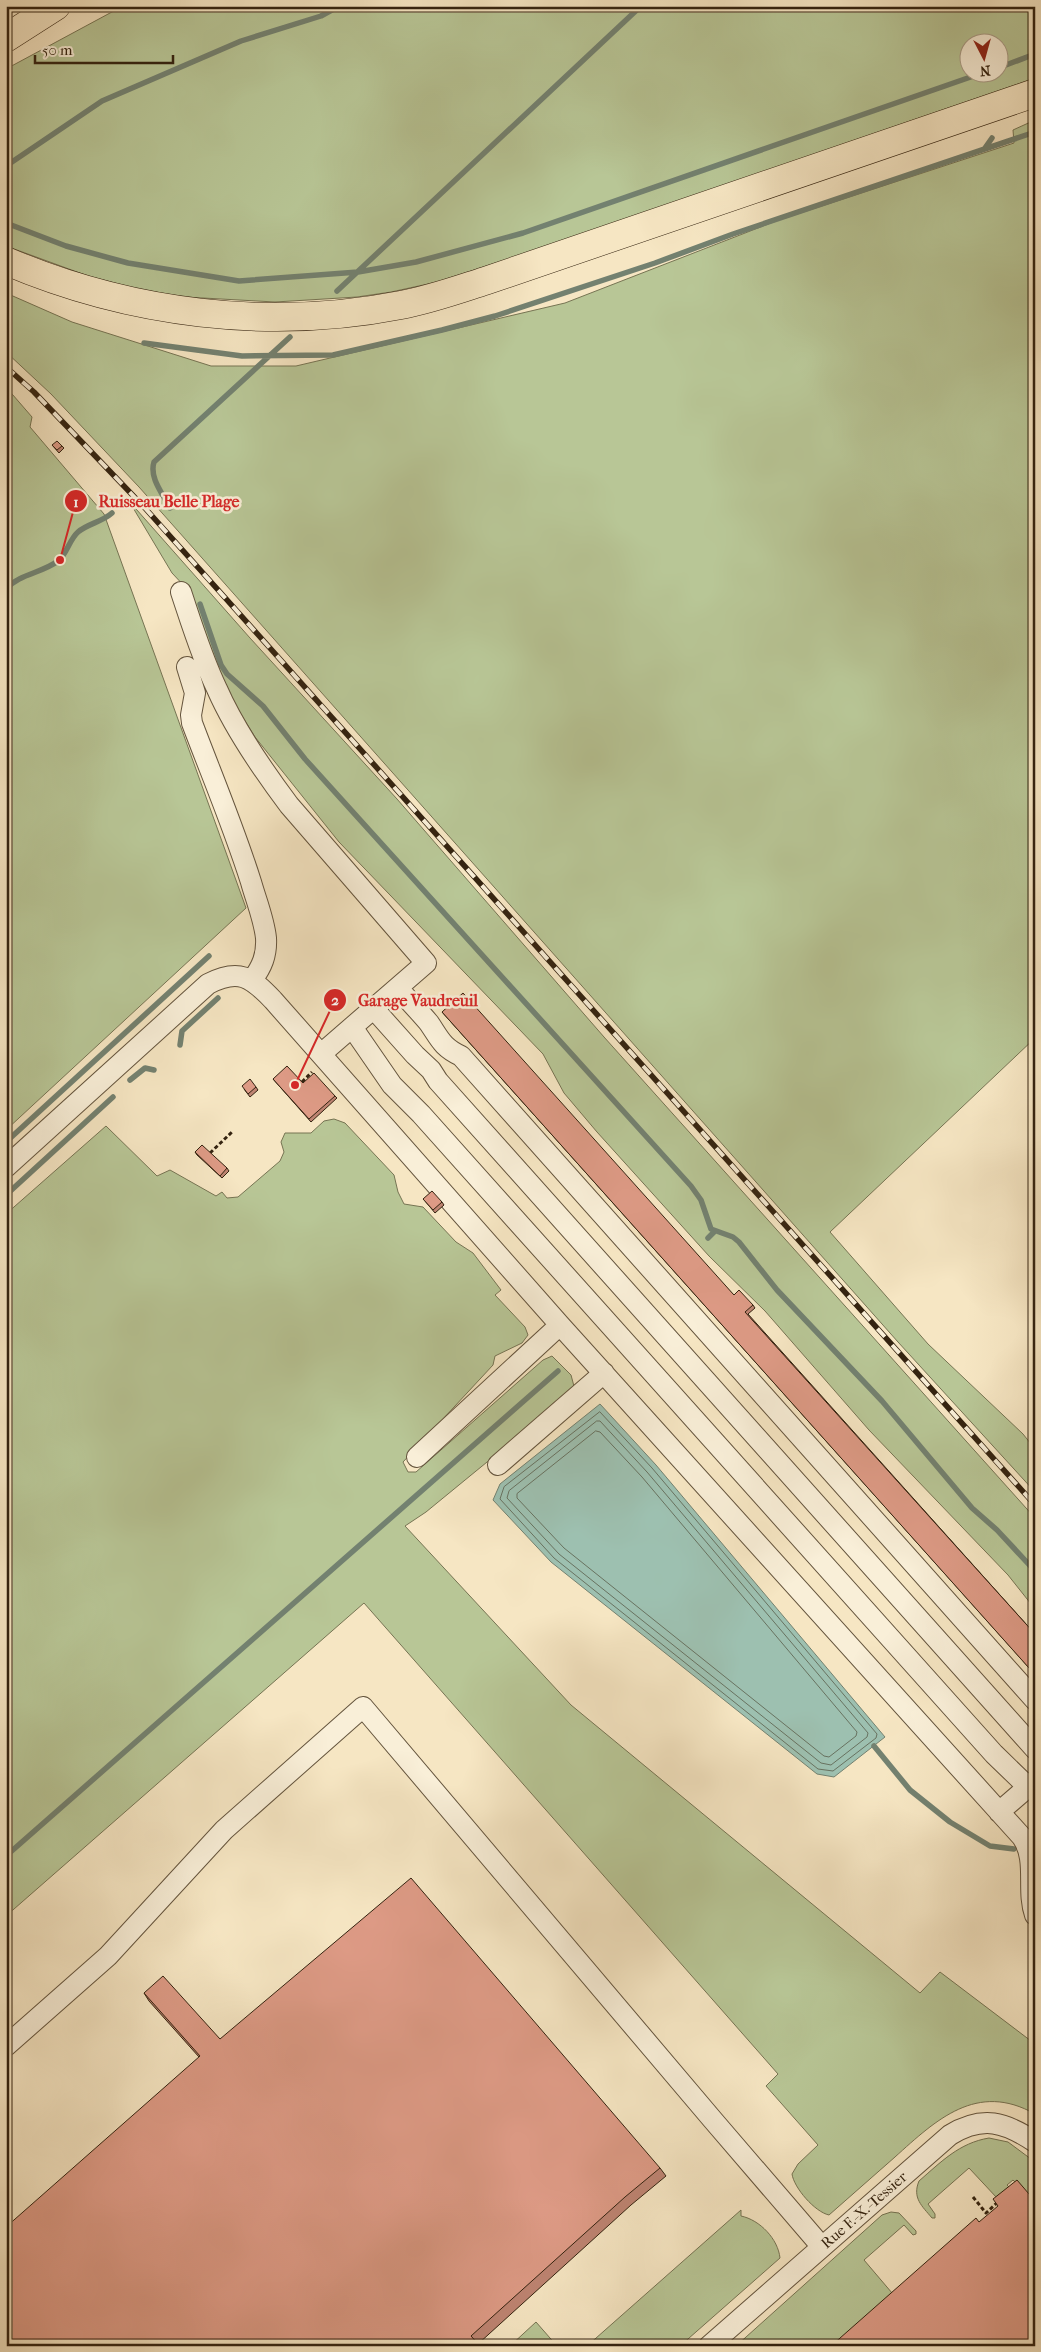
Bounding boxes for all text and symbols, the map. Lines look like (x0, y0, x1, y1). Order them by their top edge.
scale bar (35, 32, 172, 64)
north arrow (958, 32, 1008, 82)
text: 50 m (42, 41, 73, 59)
text: N (979, 61, 991, 79)
callout: Ruisseau Belle Plage (63, 486, 249, 517)
text: Ruisseau Belle Plage (99, 492, 240, 512)
text: 1 (73, 493, 79, 511)
callout: Garage Vaudreuil (323, 985, 488, 1016)
text: 2 (331, 991, 339, 1009)
text: Garage Vaudreuil (358, 991, 479, 1011)
street label: Rue F.-X.-Tessier (817, 2167, 911, 2252)

